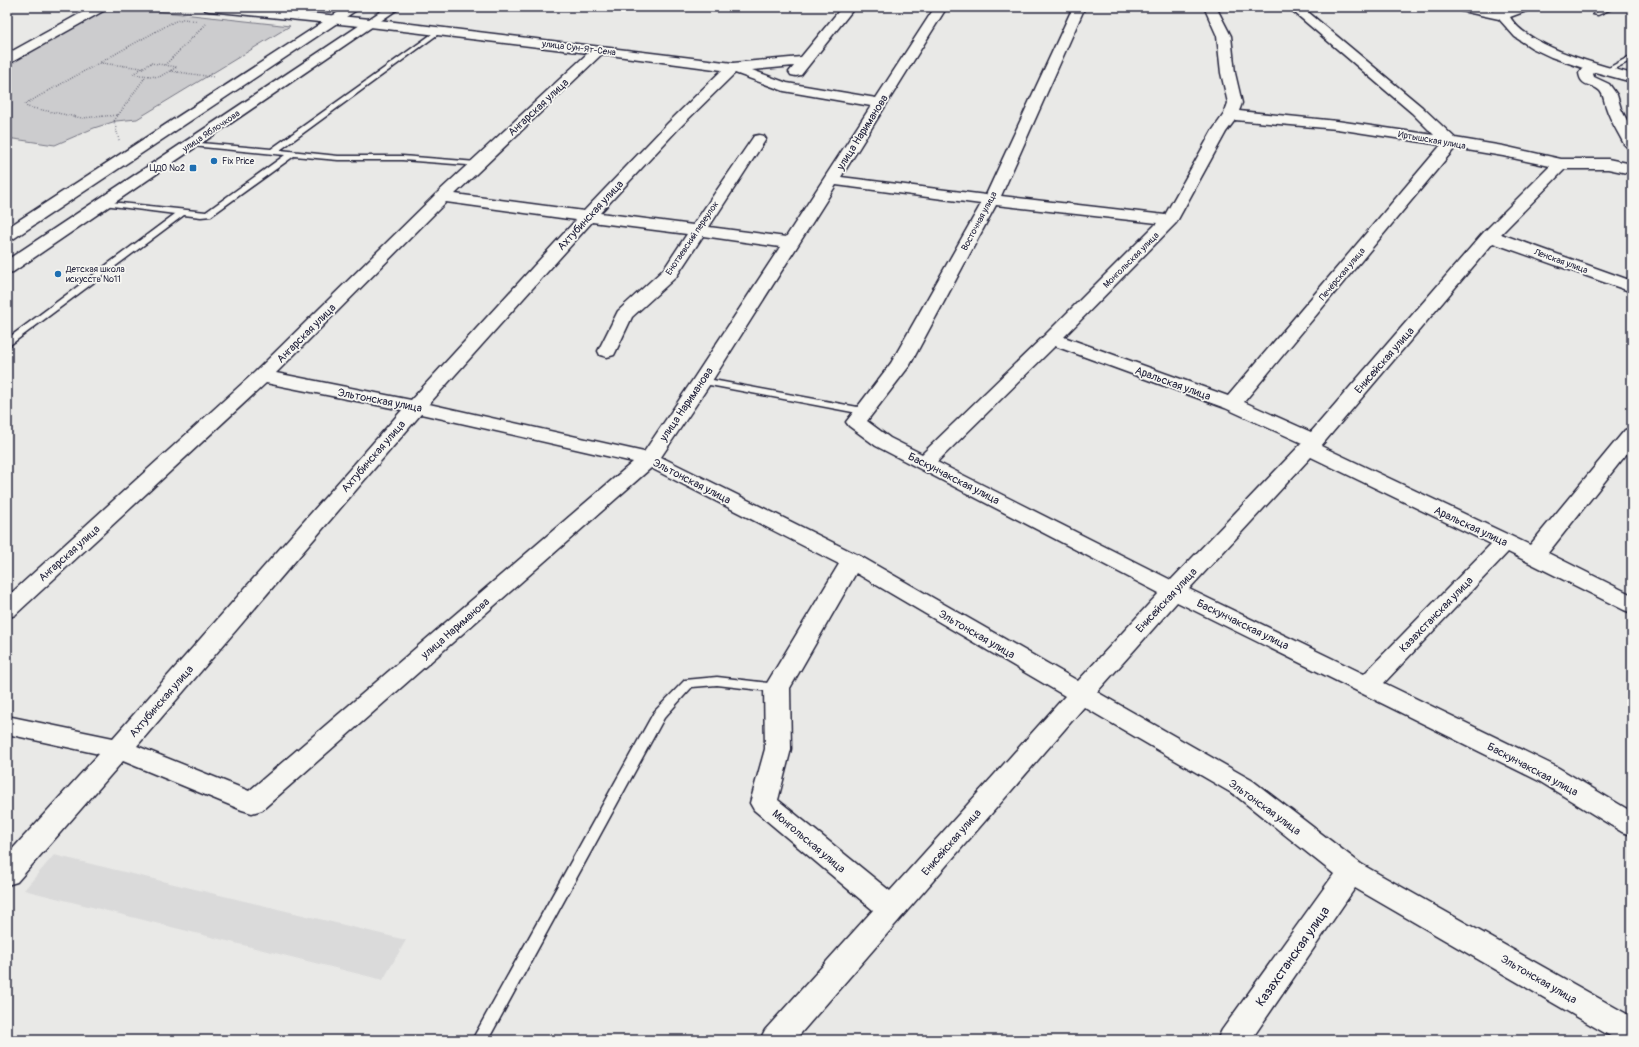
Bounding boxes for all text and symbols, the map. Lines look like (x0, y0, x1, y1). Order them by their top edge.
street label: улица Сун-Ят-Сена (540, 38, 616, 58)
street label: Ангарская улица (505, 76, 571, 139)
street label: улица Нариманова (834, 92, 891, 173)
street label: улица Яблочкова (180, 108, 242, 155)
street label: Иртышская улица (1397, 129, 1467, 152)
marker: Fix Price (209, 156, 219, 166)
place label: Fix Price (222, 156, 255, 167)
place label: ЦДО №2 (150, 163, 185, 174)
marker: ЦДО №2 (188, 163, 198, 173)
street label: Ахтубинская улица (555, 178, 626, 253)
street label: Восточная улица (959, 190, 1000, 253)
street label: Енотаевский переулок (664, 199, 721, 277)
street label: Монгольская улица (1101, 230, 1162, 291)
street label: Печёрская улица (1317, 246, 1368, 303)
street label: Ленская улица (1532, 246, 1589, 276)
place label: Детская школа искусств №11 (65, 264, 125, 285)
marker: Детская школа искусств №11 (53, 269, 63, 279)
street label: Ангарская улица (274, 301, 339, 366)
street label: Енисейская улица (1352, 324, 1417, 396)
street label: Аральская улица (1133, 364, 1212, 403)
street label: улица Нариманова (656, 365, 716, 444)
street label: Эльтонская улица (337, 386, 423, 415)
street label: Ахтубинская улица (339, 418, 408, 495)
street label: Баскунчакская улица (906, 450, 1002, 507)
street label: Эльтонская улица (651, 456, 733, 507)
street label: Аральская улица (1432, 504, 1510, 549)
street label: Ангарская улица (36, 522, 103, 584)
street label: Енисейская улица (1133, 565, 1200, 635)
street label: Казахстанская улица (1397, 574, 1476, 655)
street label: улица Нариманова (418, 595, 492, 662)
street label: Баскунчакская улица (1195, 597, 1291, 652)
street label: Эльтонская улица (936, 607, 1017, 661)
street label: Ахтубинская улица (127, 663, 196, 740)
street label: Баскунчакская улица (1485, 740, 1580, 799)
street label: Эльтонская улица (1226, 777, 1303, 838)
street label: Енисейская улица (919, 806, 984, 878)
street label: Монгольская улица (770, 807, 848, 876)
street label: Казахстанская улица (1252, 903, 1333, 1010)
street label: Эльтонская улица (1498, 952, 1579, 1006)

